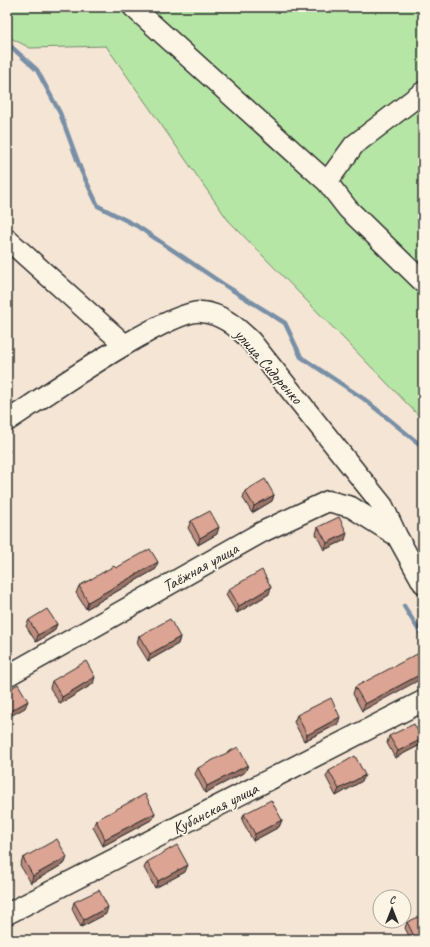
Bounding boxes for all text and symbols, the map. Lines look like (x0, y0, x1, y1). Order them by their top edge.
street label: улица Сидоренко (229, 323, 308, 409)
street label: Таёжная улица (159, 537, 243, 597)
street label: Кубанская улица (169, 777, 263, 839)
north arrow (372, 889, 412, 929)
text: С (389, 892, 396, 906)

